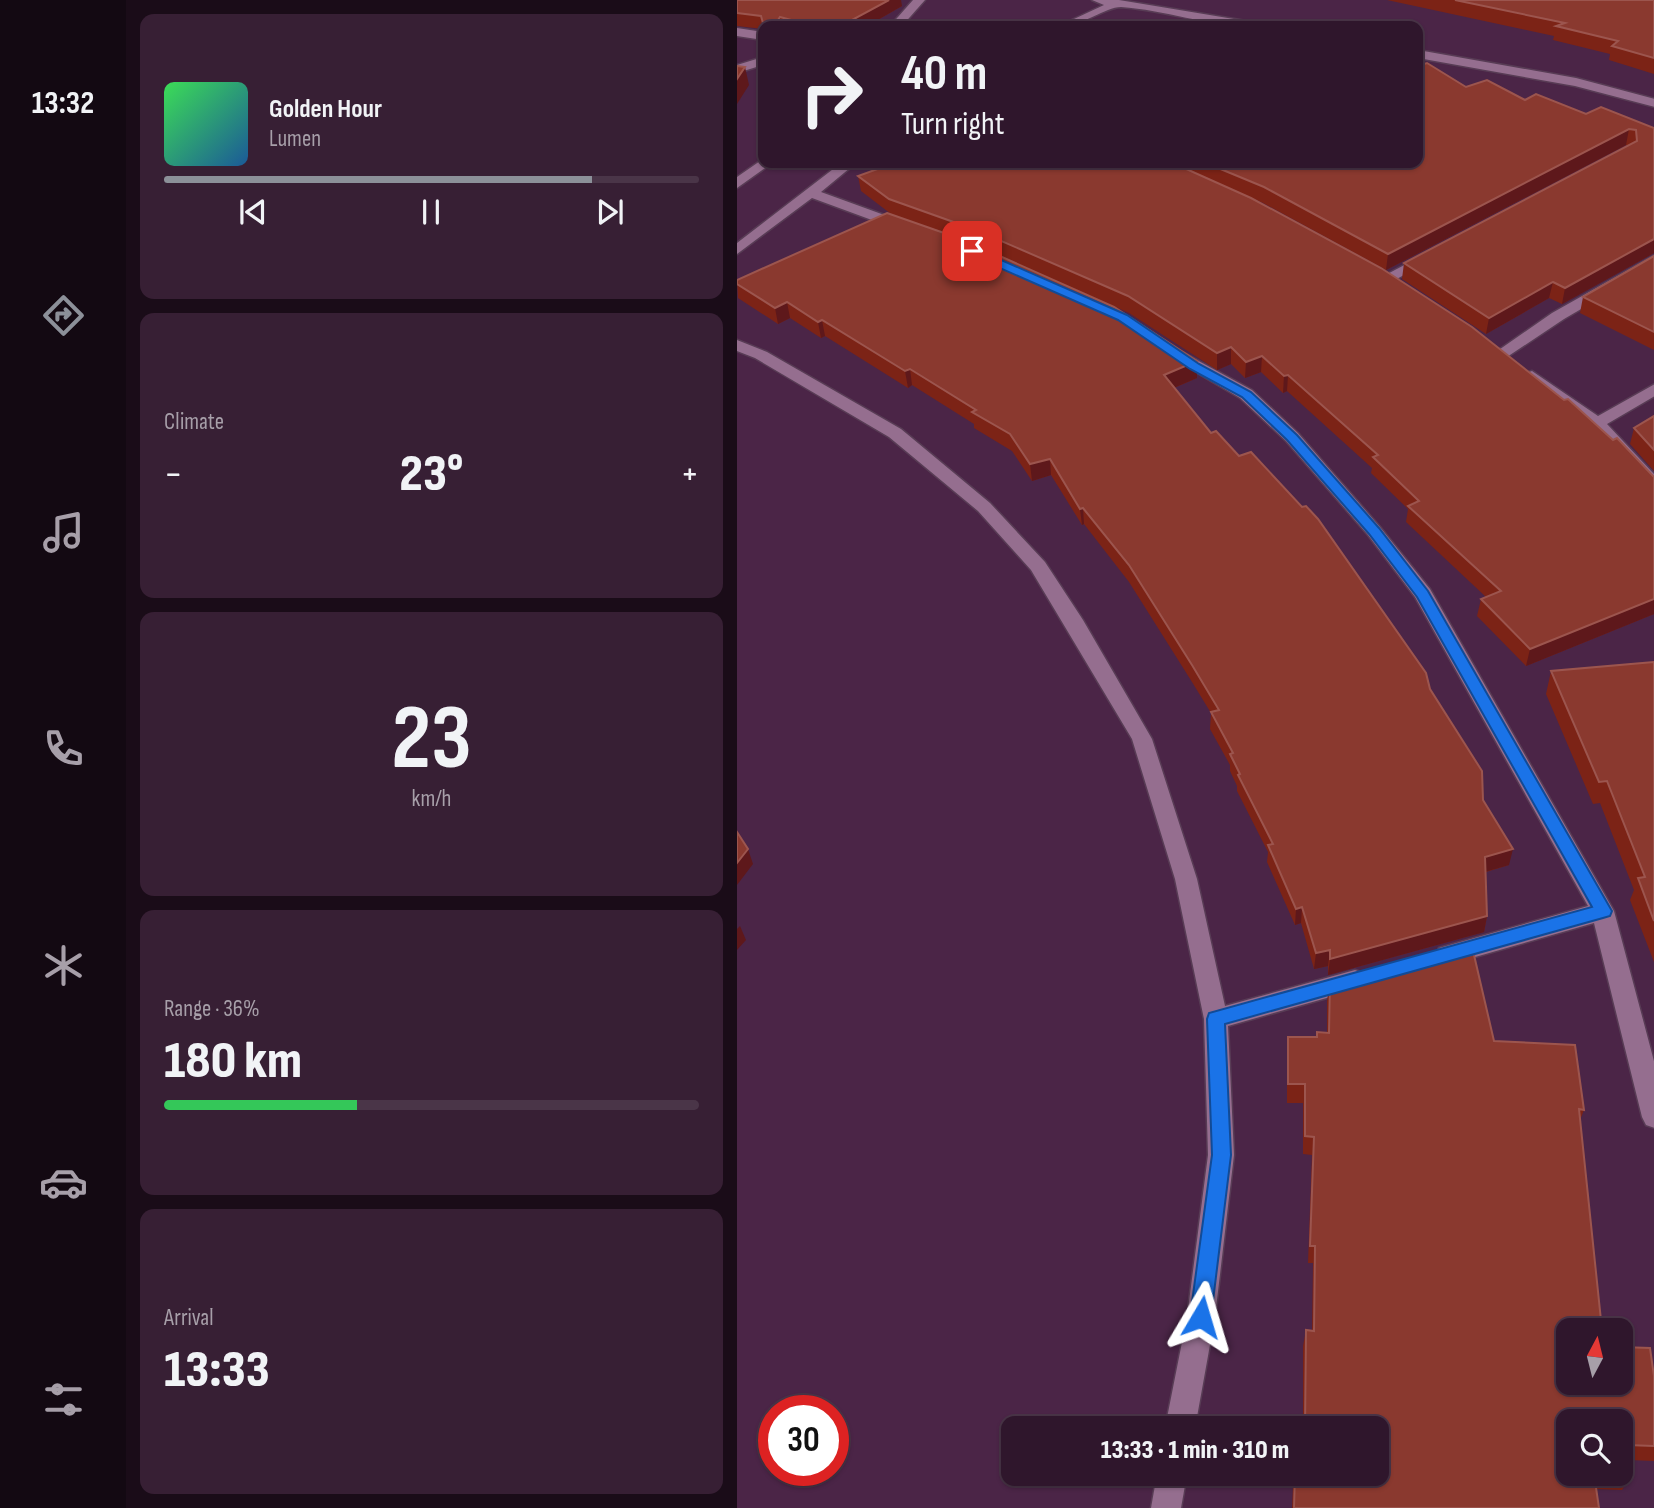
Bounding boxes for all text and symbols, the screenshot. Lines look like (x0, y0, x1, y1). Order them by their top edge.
text: 40 m (901, 45, 987, 104)
icon: right (786, 49, 877, 140)
text: 13:32 (32, 84, 94, 123)
text: Golden Hour (269, 94, 382, 125)
text: Turn right (901, 105, 1005, 144)
text: Lumen (269, 125, 321, 153)
icon: previous (234, 193, 272, 231)
icon: pause (412, 193, 450, 231)
icon: next (591, 193, 629, 231)
pin (942, 221, 1002, 281)
icon: arrive (953, 232, 991, 270)
icon: directions (39, 291, 88, 340)
text: Climate (164, 408, 224, 436)
text: 23° (399, 443, 464, 506)
text: − (164, 452, 183, 497)
text: + (680, 452, 699, 497)
icon: music (39, 508, 88, 557)
text: 23 (391, 685, 472, 794)
icon: phone (39, 724, 88, 773)
text: km/h (412, 785, 451, 813)
icon: climate (39, 941, 88, 990)
text: Range · 36% (164, 995, 260, 1023)
text: 180 km (164, 1030, 302, 1093)
icon: car (39, 1158, 88, 1207)
position arrow (1164, 1280, 1238, 1354)
text: Arrival (164, 1304, 213, 1332)
north arrow (1556, 1318, 1633, 1395)
map controls (1556, 1318, 1633, 1486)
text: 13:33 (164, 1339, 270, 1402)
icon: filters (39, 1375, 88, 1424)
speed limit sign: 30 (758, 1395, 849, 1486)
button: search (1556, 1409, 1633, 1486)
text: 13:33 · 1 min · 310 m (1101, 1435, 1289, 1466)

